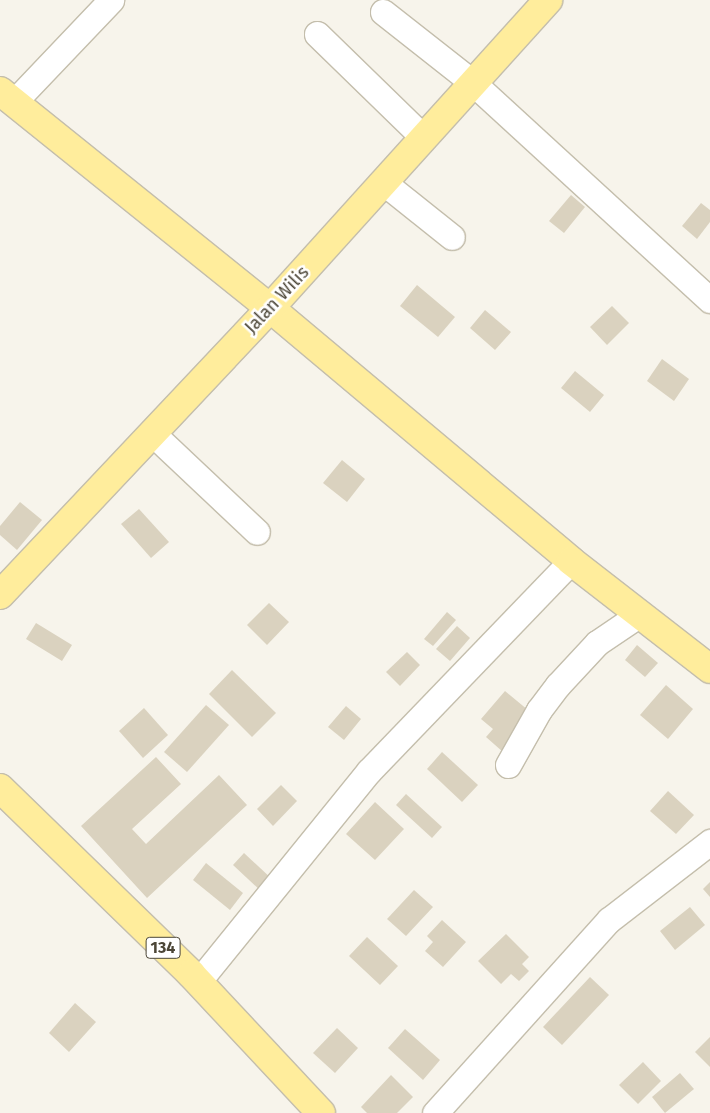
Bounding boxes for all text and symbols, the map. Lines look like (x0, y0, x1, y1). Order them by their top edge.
street label: Jalan Wilis (240, 262, 314, 338)
road number: 134 (146, 934, 180, 961)

